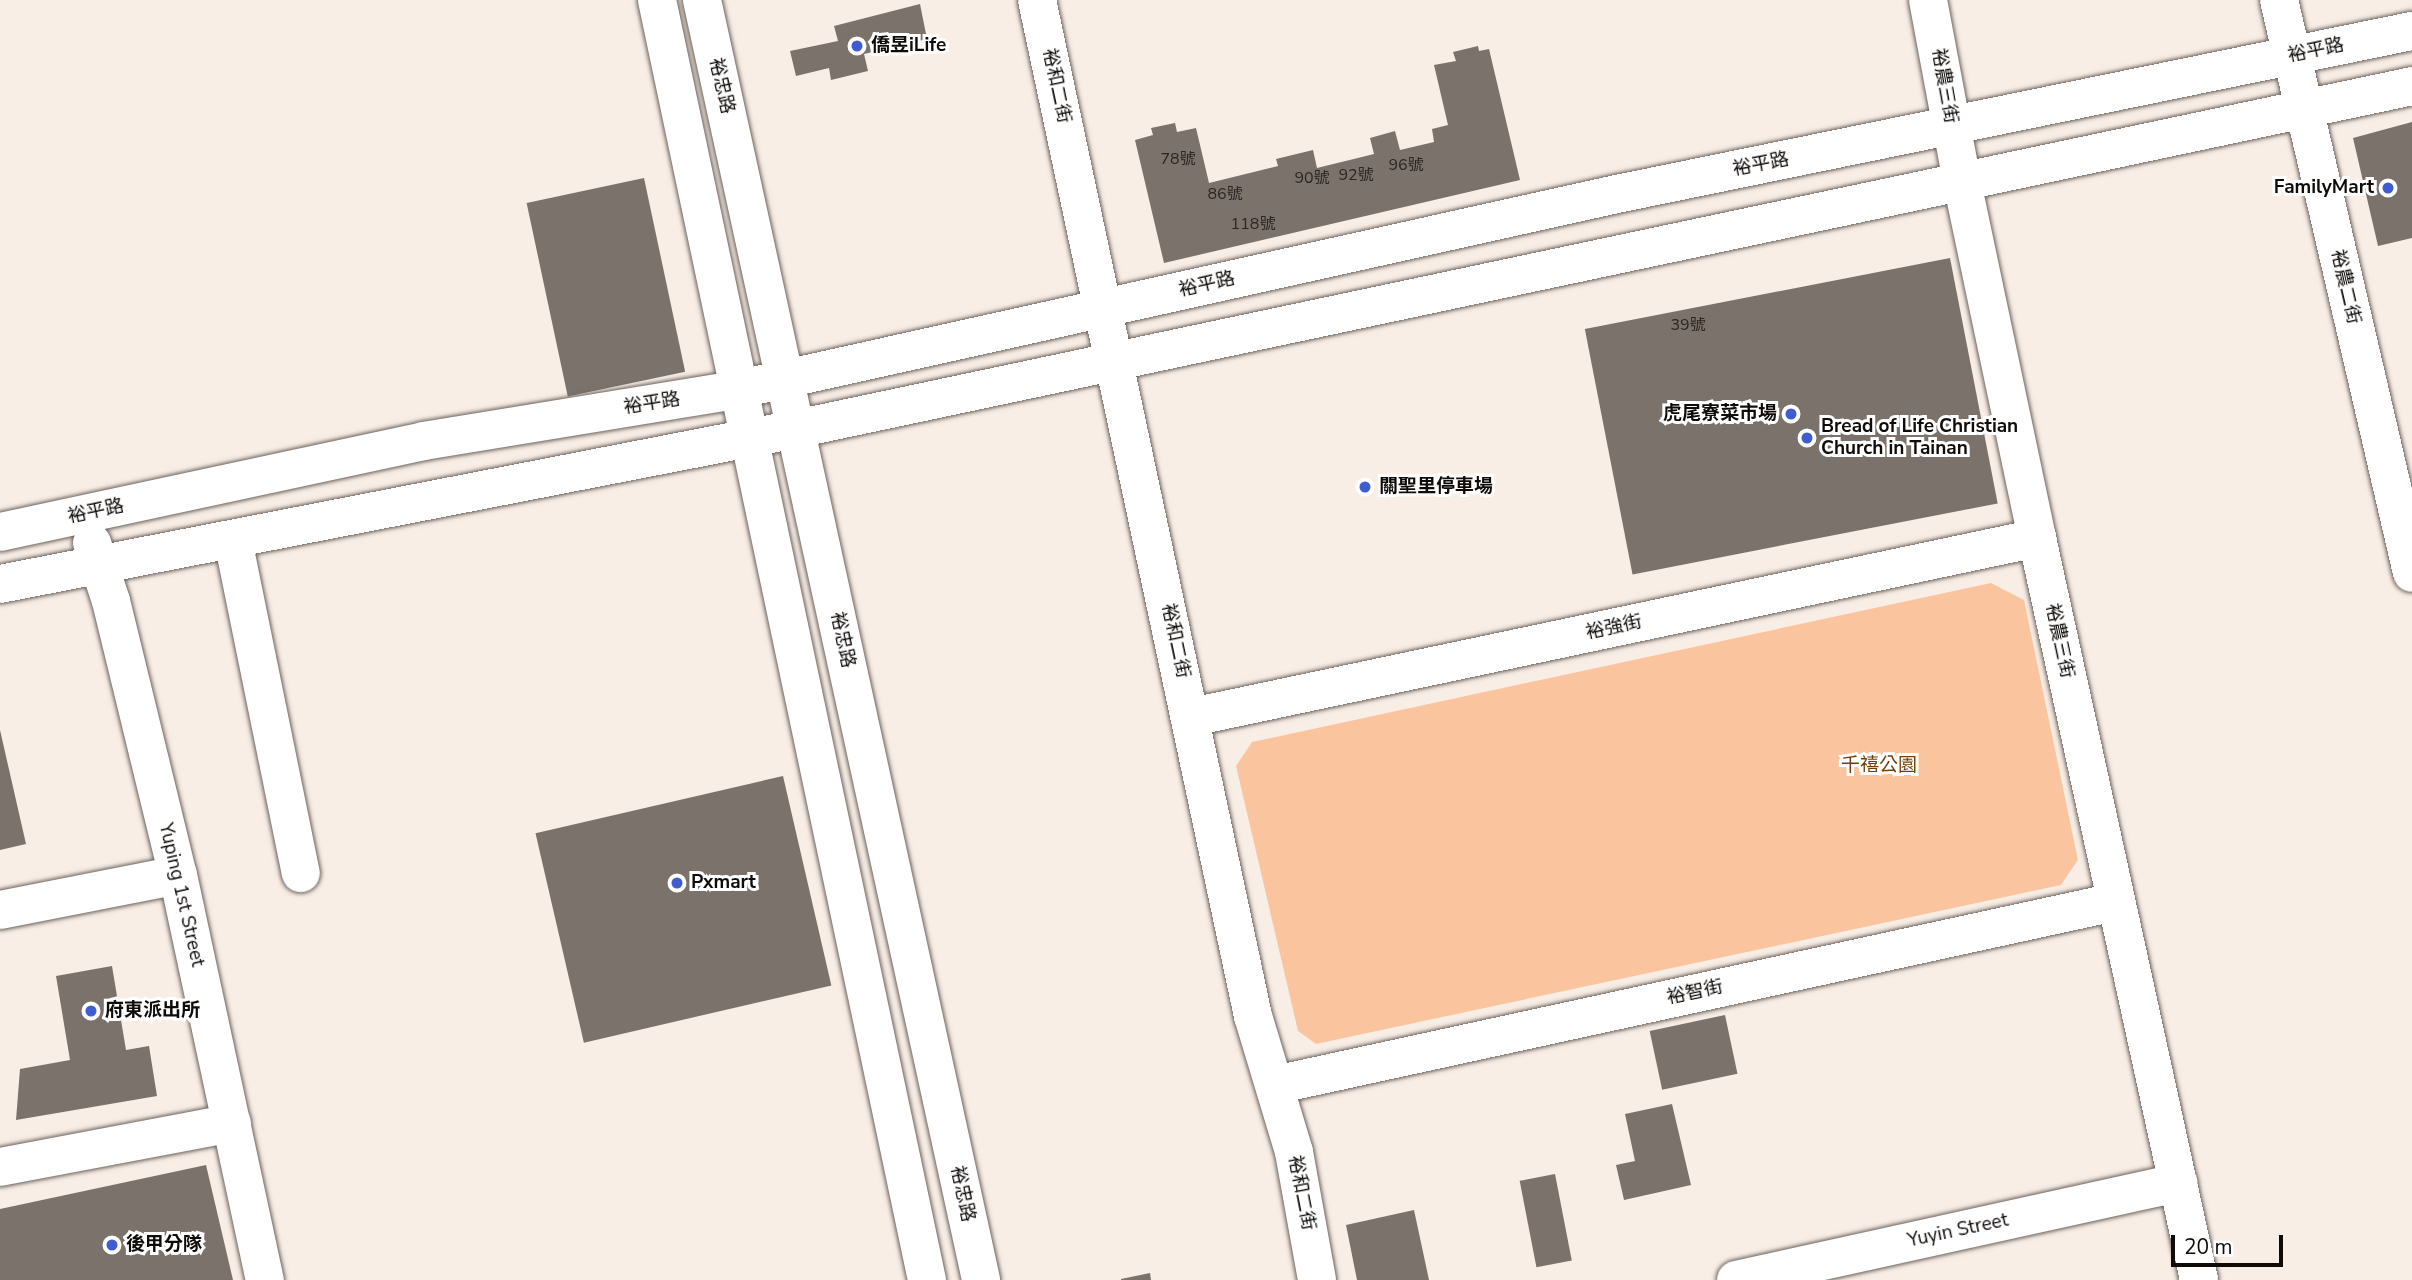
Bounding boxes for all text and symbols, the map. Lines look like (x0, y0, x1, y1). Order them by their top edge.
street label: 裕平路 (2286, 34, 2346, 68)
place label: 僑昱iLife (871, 35, 946, 57)
marker: 僑昱iLife (849, 38, 865, 54)
street label: 裕和二街 (1037, 46, 1075, 126)
street label: 裕農三街 (1926, 47, 1962, 125)
street label: 裕忠路 (703, 56, 739, 116)
street label: 裕平路 (1731, 148, 1791, 182)
house number: 78號 (1160, 149, 1196, 169)
house number: 96號 (1388, 155, 1424, 175)
house number: 92號 (1338, 165, 1374, 185)
house number: 90號 (1294, 168, 1330, 188)
place label: FamilyMart (2274, 177, 2374, 199)
marker: FamilyMart (2380, 180, 2396, 196)
house number: 86號 (1207, 184, 1243, 204)
house number: 118號 (1231, 214, 1275, 234)
street label: 裕農二街 (2325, 247, 2365, 327)
street label: 裕平路 (1177, 267, 1237, 303)
house number: 39號 (1670, 315, 1706, 335)
street label: 裕平路 (622, 388, 682, 420)
place label: 虎尾寮菜市場 (1663, 403, 1777, 425)
marker: 虎尾寮菜市場 (1783, 406, 1799, 422)
place label: Bread of Life Christian Church in Tainan (1821, 416, 2018, 460)
marker: Bread of Life Christian Church in Tainan (1799, 430, 1815, 446)
place label: 關聖里停車場 (1379, 476, 1493, 498)
marker: 關聖里停車場 (1357, 479, 1373, 495)
street label: 裕平路 (66, 495, 126, 529)
street label: 裕和二街 (1156, 601, 1194, 681)
street label: 裕農三街 (2040, 601, 2078, 681)
street label: 裕忠路 (825, 610, 859, 670)
street label: 裕強街 (1584, 611, 1644, 645)
park label: 千禧公園 (1841, 755, 1917, 777)
street label: Yuping 1st Street (153, 821, 209, 969)
place label: Pxmart (691, 872, 756, 894)
marker: Pxmart (669, 875, 685, 891)
street label: 裕智街 (1665, 976, 1725, 1010)
place label: 府東派出所 (105, 1000, 200, 1022)
marker: 府東派出所 (83, 1003, 99, 1019)
street label: 裕和二街 (1283, 1154, 1319, 1232)
street label: 裕忠路 (945, 1164, 979, 1224)
street label: Yuyin Street (1906, 1209, 2010, 1253)
scale bar (2174, 1220, 2286, 1264)
text: 20 m (2184, 1233, 2233, 1261)
place label: 後甲分隊 (126, 1234, 202, 1256)
marker: 後甲分隊 (104, 1237, 120, 1253)

